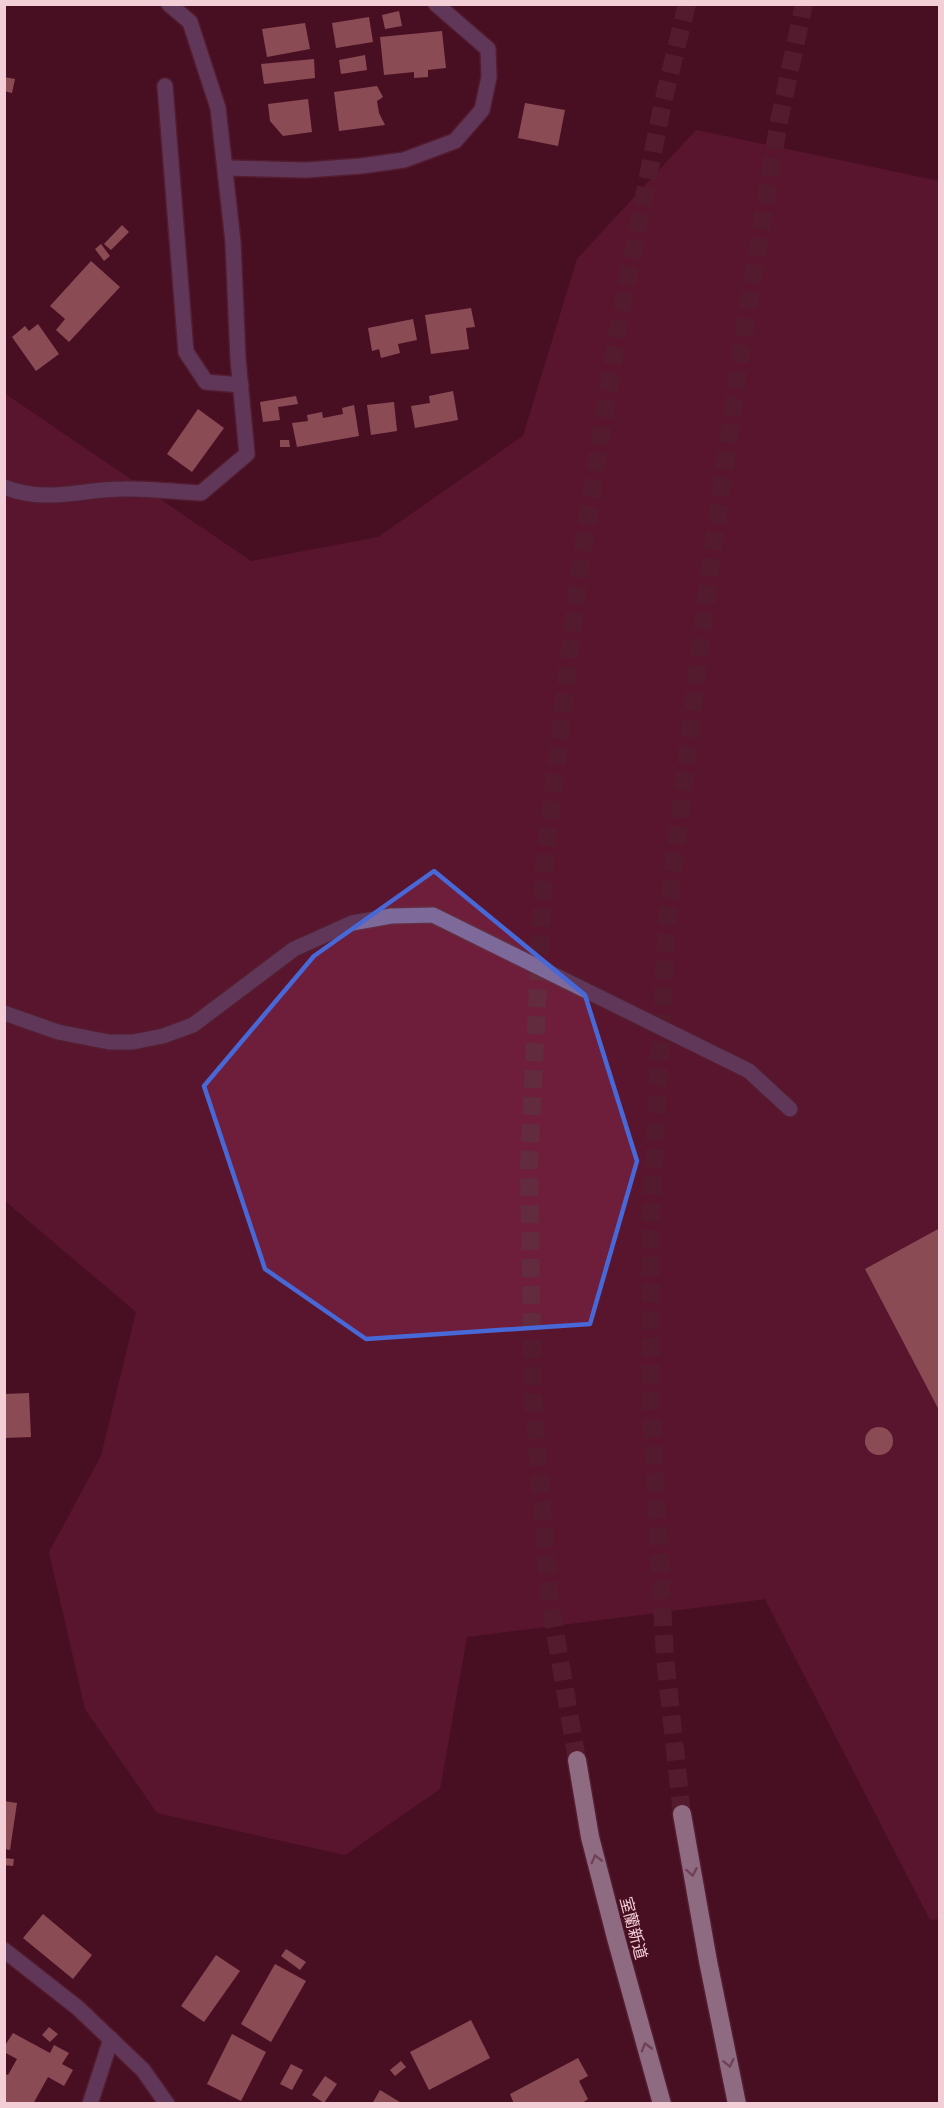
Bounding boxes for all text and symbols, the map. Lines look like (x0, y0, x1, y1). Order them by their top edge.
one-way arrow (591, 1854, 603, 1865)
one-way arrow (685, 1867, 698, 1877)
street label: 室蘭新道 (616, 1895, 651, 1962)
one-way arrow (641, 2042, 654, 2052)
one-way arrow (722, 2058, 735, 2068)

